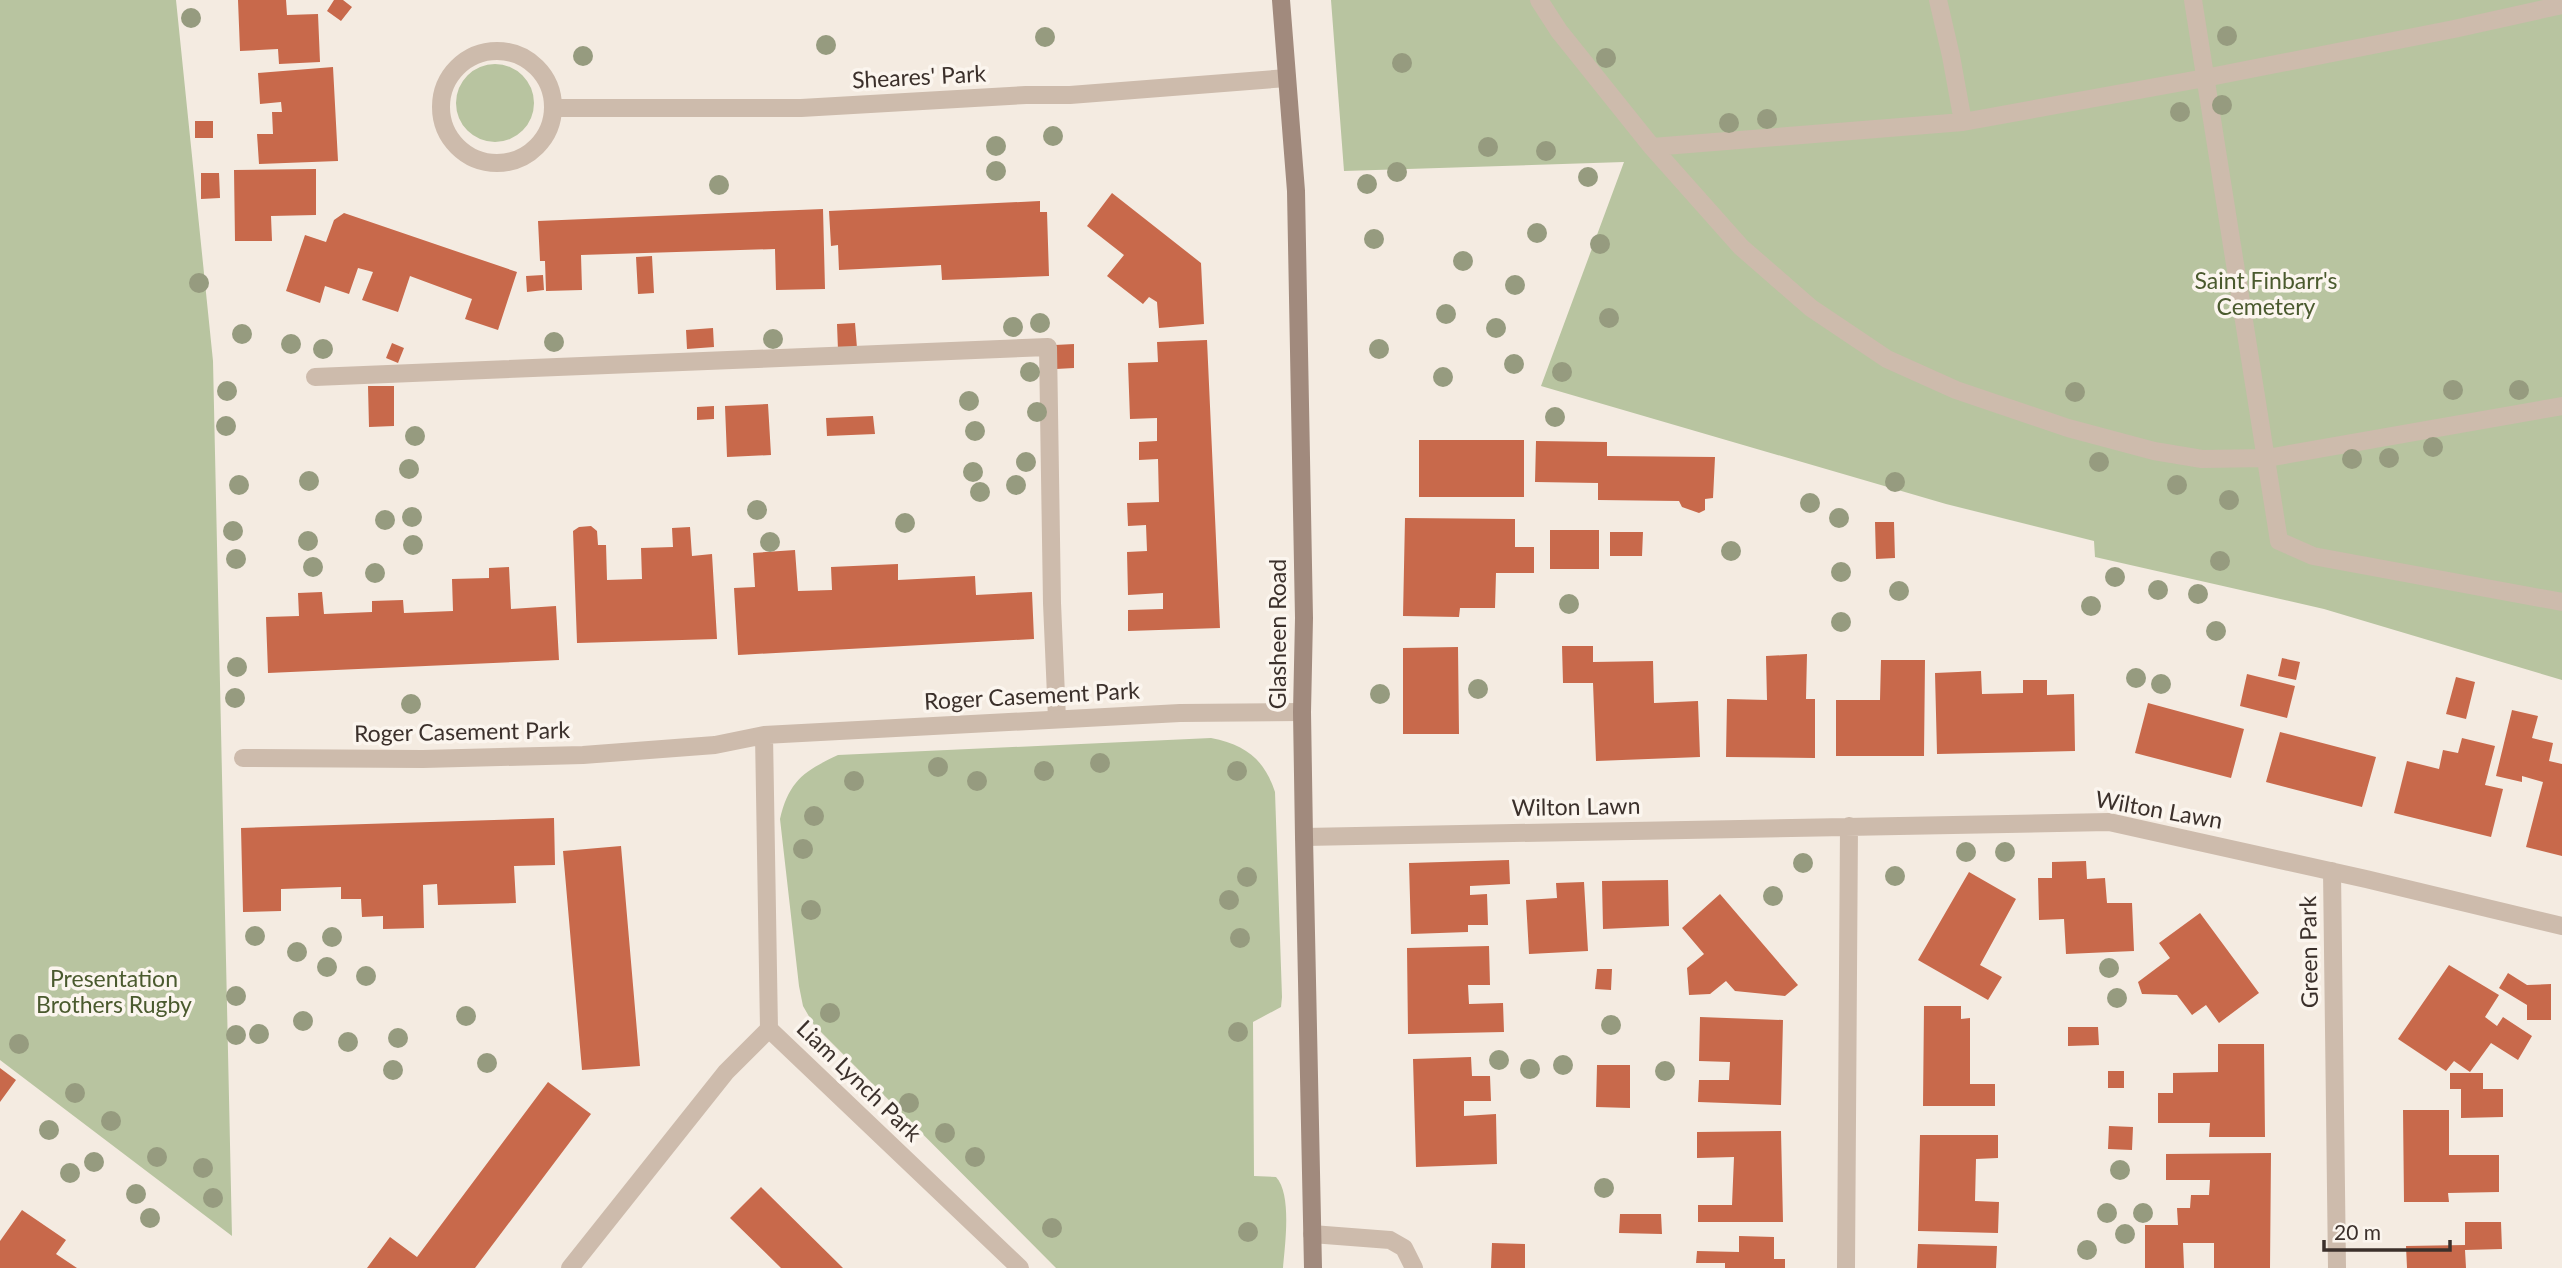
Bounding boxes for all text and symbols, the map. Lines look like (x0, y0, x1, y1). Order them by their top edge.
street label: Sheares' Park (851, 58, 987, 93)
park label: Saint Finbarr's Cemetery (2195, 266, 2337, 320)
street label: Glasheen Road (1263, 559, 1291, 709)
street label: Roger Casement Park (923, 675, 1141, 715)
street label: Roger Casement Park (354, 715, 571, 747)
street label: Wilton Lawn (2093, 784, 2225, 834)
street label: Wilton Lawn (1511, 791, 1641, 821)
street label: Green Park (2293, 895, 2323, 1008)
park label: Presentation Brothers Rugby (36, 964, 192, 1018)
street label: Liam Lynch Park (792, 1014, 928, 1147)
scale bar (2324, 1208, 2450, 1252)
text: 20 m (2334, 1219, 2381, 1244)

